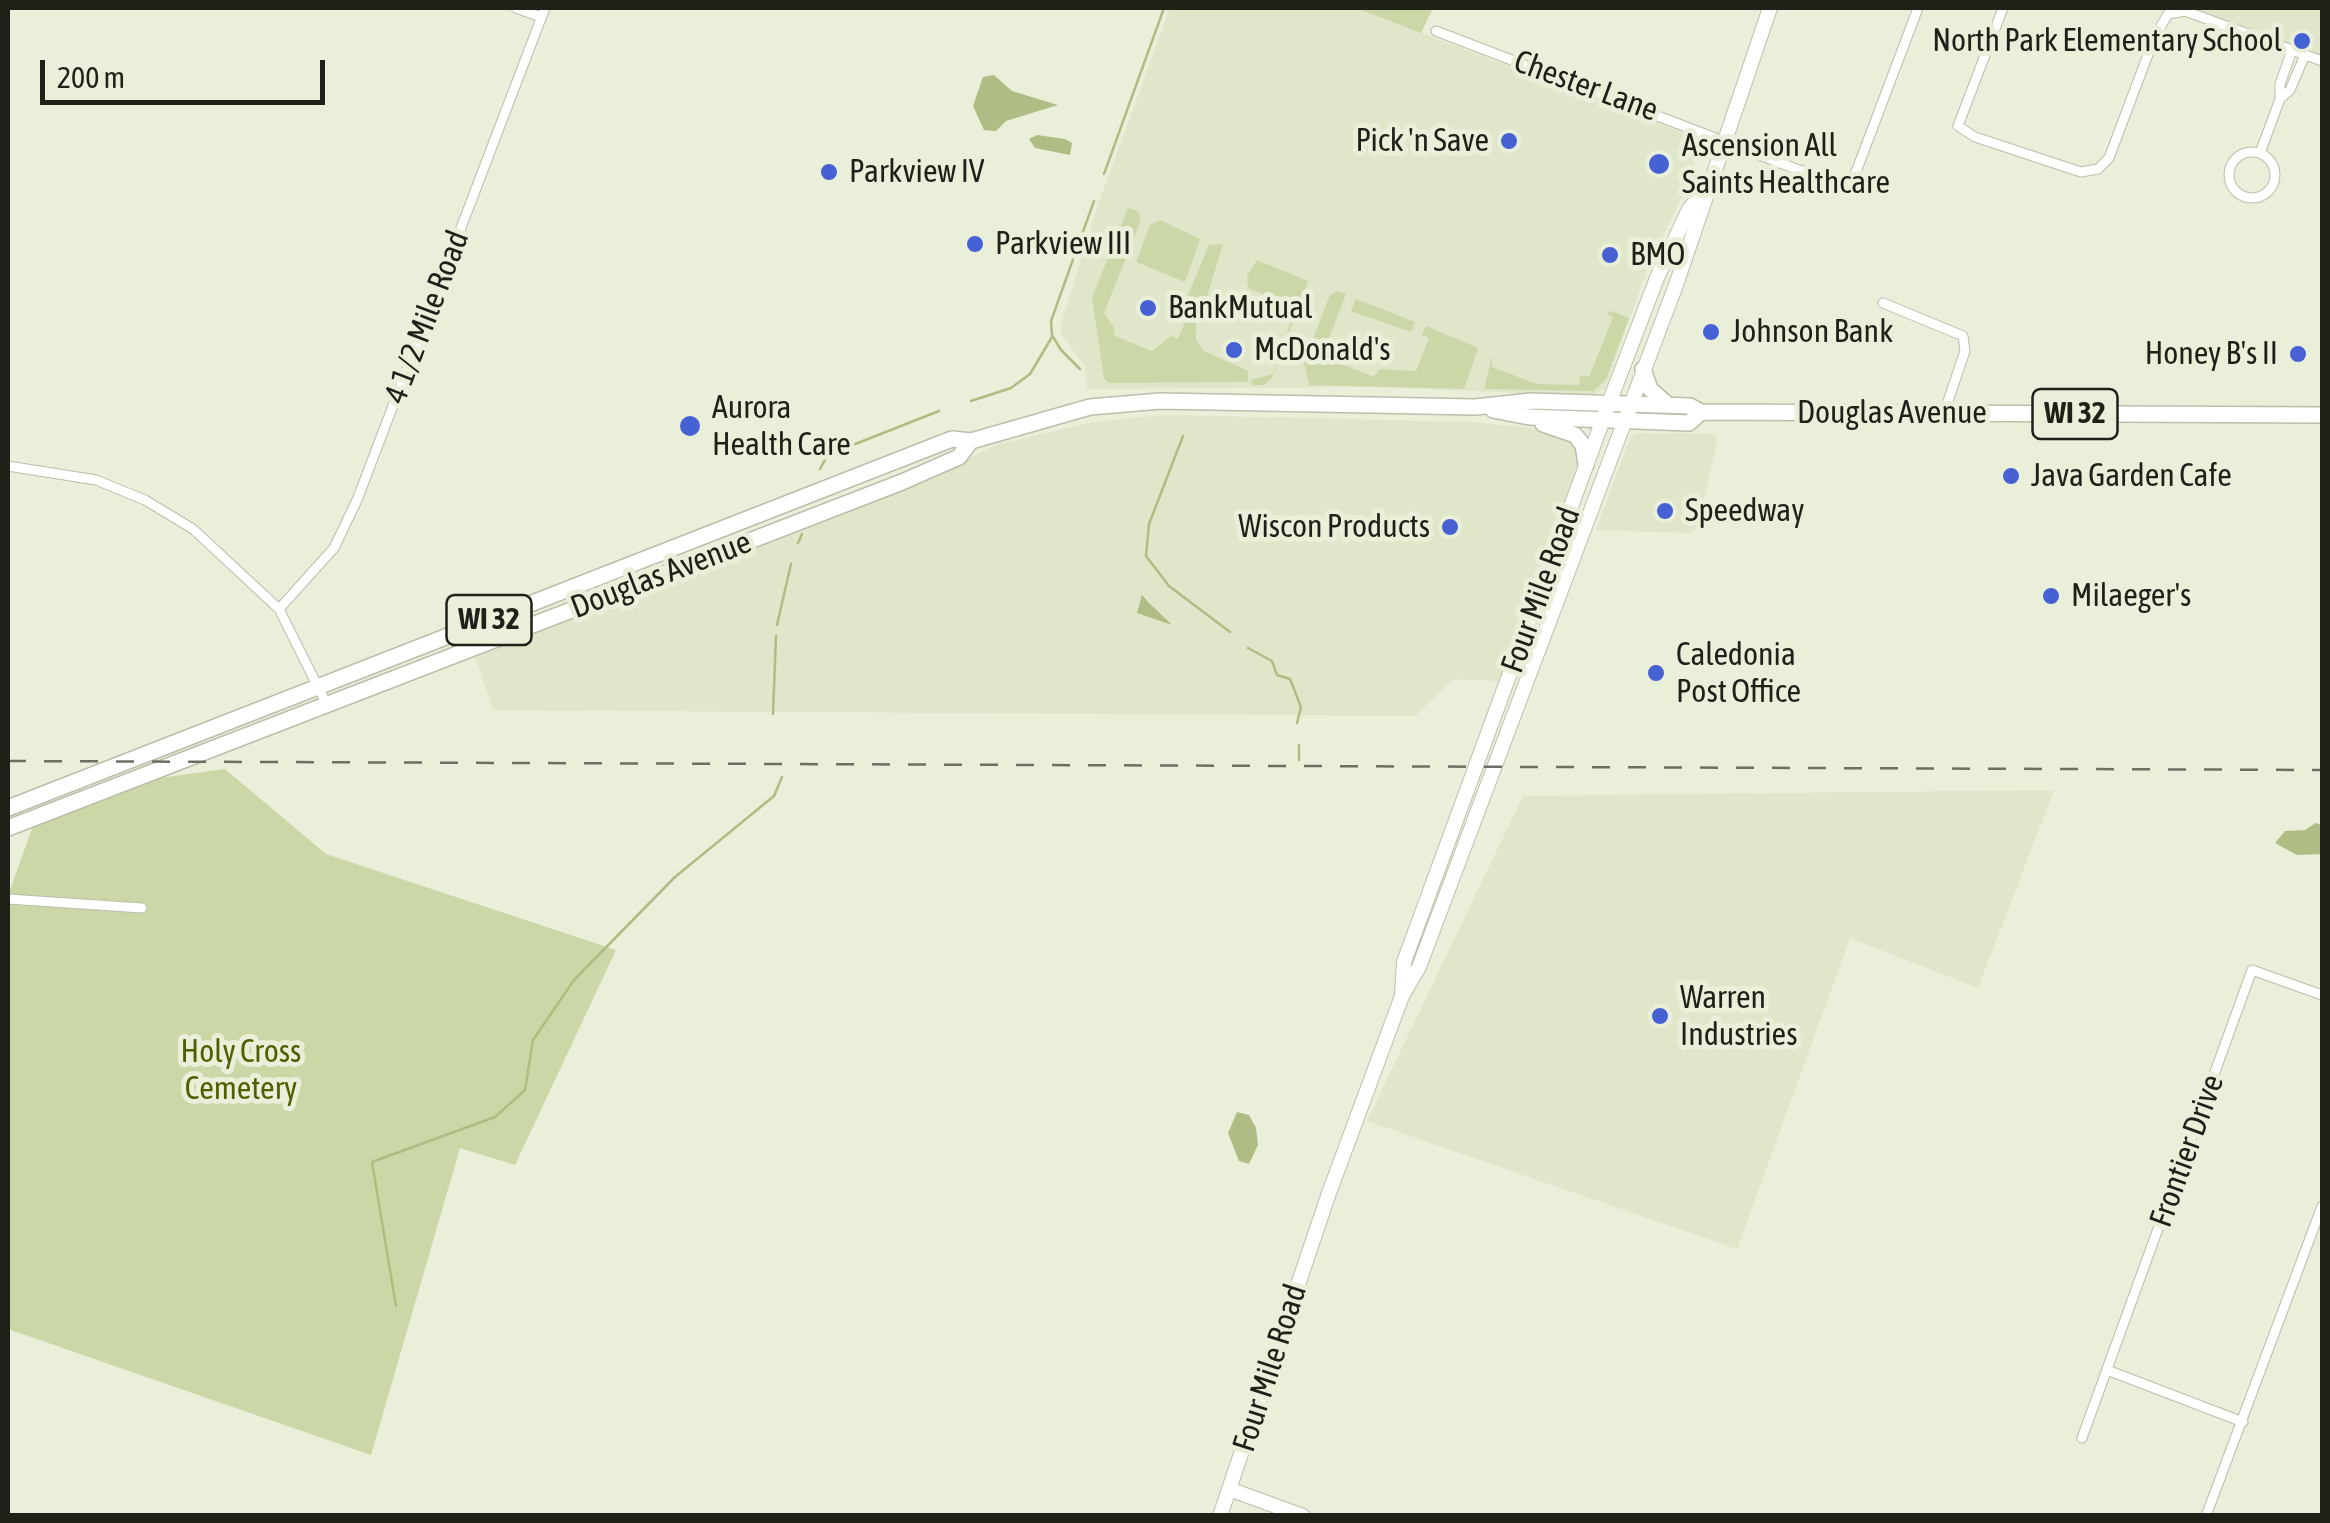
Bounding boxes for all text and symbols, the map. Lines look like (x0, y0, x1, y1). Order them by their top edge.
place label: North Park Elementary School (1932, 22, 2282, 60)
marker: North Park Elementary School (2291, 30, 2313, 52)
scale bar (45, 40, 330, 102)
street label: Chester Lane (1509, 42, 1663, 130)
text: 200 m (57, 60, 125, 94)
place label: Pick 'n Save (1355, 122, 1489, 160)
place label: Ascension All Saints Healthcare (1682, 127, 1890, 202)
marker: Pick 'n Save (1498, 130, 1520, 152)
marker: Ascension All Saints Healthcare (1646, 151, 1672, 177)
place label: Parkview IV (849, 153, 985, 191)
marker: Parkview IV (818, 161, 840, 183)
street label: 4 1/2 Mile Road (377, 225, 477, 409)
place label: Parkview III (995, 225, 1131, 263)
marker: Parkview III (964, 233, 986, 255)
place label: BMO (1630, 236, 1685, 274)
marker: BMO (1599, 244, 1621, 266)
place label: BankMutual (1168, 289, 1313, 327)
marker: BankMutual (1137, 297, 1159, 319)
place label: Johnson Bank (1731, 313, 1893, 351)
marker: Johnson Bank (1700, 321, 1722, 343)
place label: McDonald's (1254, 331, 1391, 369)
place label: Honey B's II (2145, 335, 2278, 373)
marker: McDonald's (1223, 339, 1245, 361)
marker: Honey B's II (2287, 343, 2309, 365)
place label: Aurora Health Care (712, 389, 851, 464)
road number: WI 32 (2032, 389, 2118, 439)
street label: Douglas Avenue (1797, 394, 1987, 432)
marker: Aurora Health Care (677, 413, 703, 439)
place label: Java Garden Cafe (2031, 457, 2232, 495)
marker: Java Garden Cafe (2000, 465, 2022, 487)
place label: Speedway (1685, 492, 1804, 530)
marker: Speedway (1654, 500, 1676, 522)
street label: Four Mile Road (1493, 502, 1589, 678)
place label: Wiscon Products (1238, 508, 1430, 546)
marker: Wiscon Products (1439, 516, 1461, 538)
street label: Douglas Avenue (566, 523, 756, 627)
place label: Milaeger's (2071, 577, 2191, 615)
marker: Milaeger's (2040, 585, 2062, 607)
road number: WI 32 (446, 595, 532, 645)
place label: Caledonia Post Office (1676, 636, 1801, 711)
marker: Caledonia Post Office (1645, 662, 1667, 684)
place label: Warren Industries (1680, 979, 1797, 1054)
marker: Warren Industries (1649, 1005, 1671, 1027)
park label: Holy Cross Cemetery (181, 1033, 301, 1108)
street label: Frontier Drive (2142, 1070, 2232, 1232)
street label: Four Mile Road (1225, 1280, 1315, 1456)

